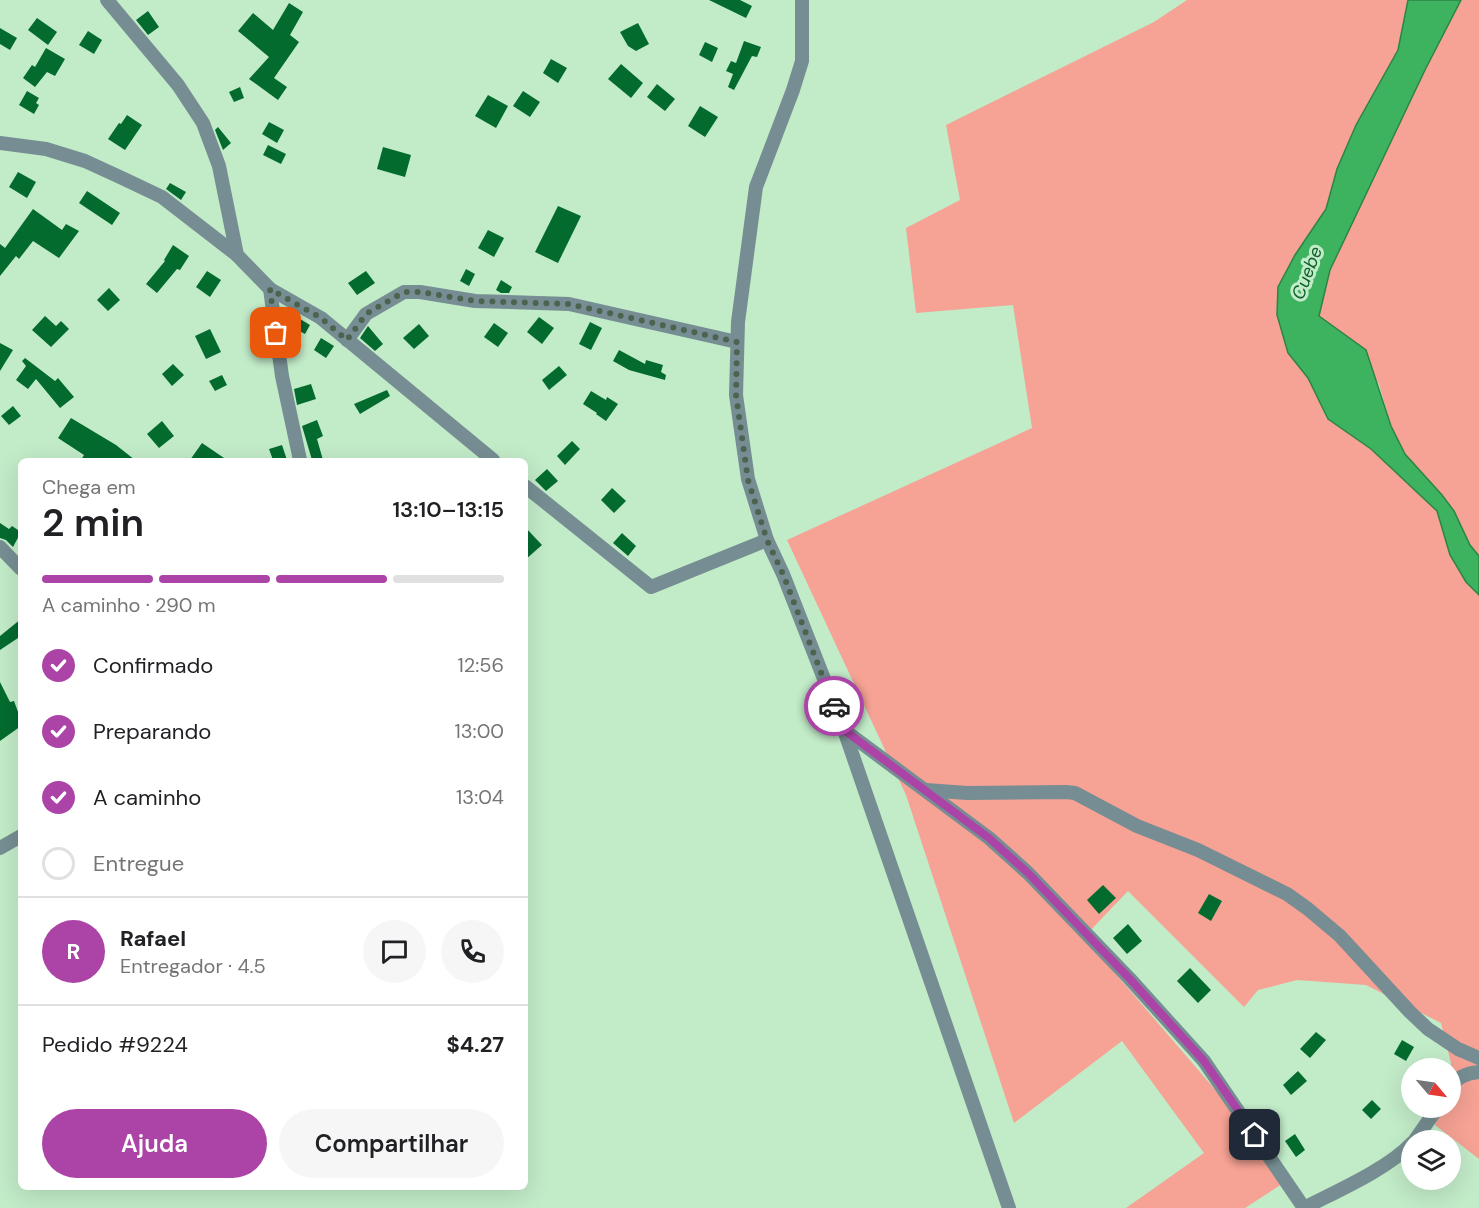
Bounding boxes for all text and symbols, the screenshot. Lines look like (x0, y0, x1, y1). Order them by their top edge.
water label: Cuebe (1286, 243, 1328, 303)
pin (250, 307, 301, 358)
icon: bag (259, 316, 292, 349)
text: Chega em (42, 474, 136, 500)
text: 13:10–13:15 (392, 495, 504, 524)
text: 2 min (42, 497, 144, 548)
text: A caminho · 290 m (42, 592, 216, 618)
icon: check (42, 649, 75, 682)
text: Confirmado (93, 651, 213, 680)
text: 12:56 (457, 652, 504, 678)
courier (804, 676, 864, 736)
icon: car (818, 690, 851, 723)
icon: check (42, 715, 75, 748)
text: Preparando (93, 717, 211, 746)
text: 13:00 (455, 718, 504, 744)
icon: check (42, 781, 75, 814)
text: A caminho (93, 783, 201, 812)
text: 13:04 (456, 784, 504, 810)
text: Entregue (93, 849, 184, 878)
button: chat (363, 920, 426, 983)
button: phone (441, 920, 504, 983)
text: Rafael (120, 924, 186, 953)
text: R (67, 937, 80, 966)
text: Entregador · 4.5 (120, 953, 266, 979)
text: Pedido #9224 (42, 1030, 188, 1059)
text: $4.27 (447, 1030, 504, 1059)
north arrow (1401, 1058, 1461, 1118)
map controls (1401, 1058, 1461, 1190)
button: Ajuda (42, 1109, 267, 1178)
button: Compartilhar (279, 1109, 504, 1178)
pin (1229, 1109, 1280, 1160)
icon: home (1238, 1118, 1271, 1151)
button: layers (1401, 1130, 1461, 1190)

